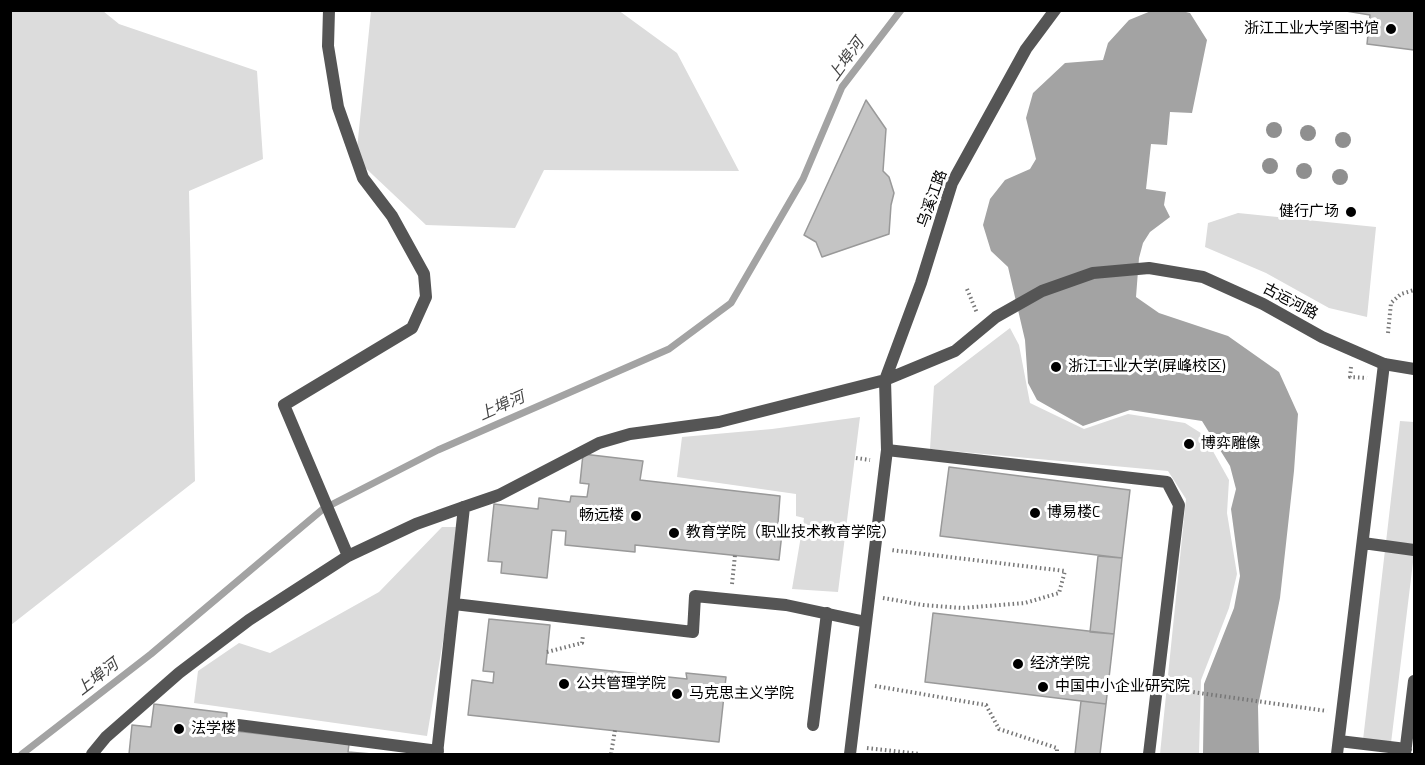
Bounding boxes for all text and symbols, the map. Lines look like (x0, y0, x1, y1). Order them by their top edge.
place label: 浙江工业大学图书馆 (1244, 20, 1379, 38)
marker: 浙江工业大学图书馆 (1384, 22, 1398, 36)
water label: 上埠河 (825, 35, 869, 85)
street label: 乌溪江路 (914, 168, 952, 230)
place label: 健行广场 (1279, 203, 1339, 221)
marker: 健行广场 (1344, 205, 1358, 219)
street label: 古运河路 (1259, 280, 1321, 324)
place label: 浙江工业大学(屏峰校区) (1068, 358, 1226, 376)
marker: 浙江工业大学(屏峰校区) (1049, 360, 1063, 374)
water label: 上埠河 (476, 388, 528, 426)
place label: 博弈雕像 (1201, 435, 1261, 453)
marker: 博弈雕像 (1182, 437, 1196, 451)
place label: 博易楼C (1047, 504, 1100, 522)
marker: 博易楼C (1028, 506, 1042, 520)
place label: 畅远楼 (579, 507, 624, 525)
marker: 畅远楼 (629, 509, 643, 523)
place label: 教育学院（职业技术教育学院） (686, 524, 896, 542)
marker: 教育学院（职业技术教育学院） (667, 526, 681, 540)
place label: 经济学院 (1030, 655, 1090, 673)
water label: 上埠河 (73, 656, 123, 700)
marker: 经济学院 (1011, 657, 1025, 671)
place label: 公共管理学院 (576, 675, 666, 693)
marker: 公共管理学院 (557, 677, 571, 691)
place label: 中国中小企业研究院 (1055, 678, 1190, 696)
marker: 中国中小企业研究院 (1036, 680, 1050, 694)
place label: 马克思主义学院 (689, 685, 794, 703)
marker: 马克思主义学院 (670, 687, 684, 701)
place label: 法学楼 (191, 720, 236, 738)
marker: 法学楼 (172, 722, 186, 736)

